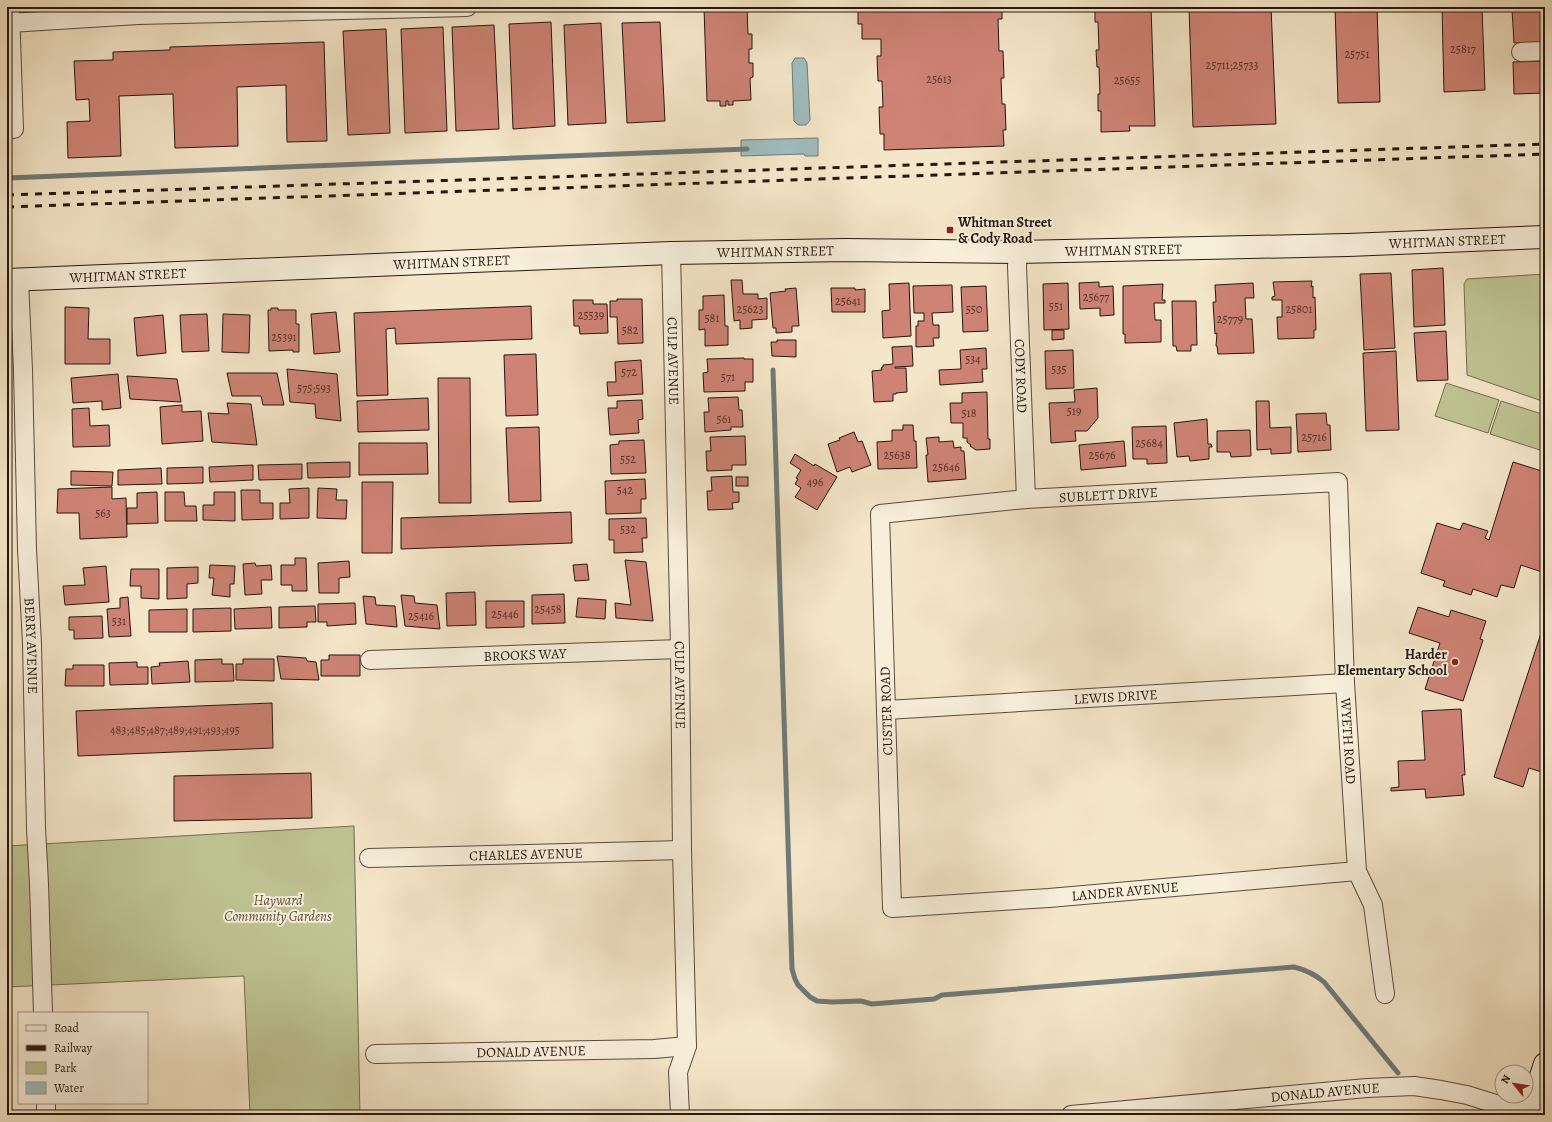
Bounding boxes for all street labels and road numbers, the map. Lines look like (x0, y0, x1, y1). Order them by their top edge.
street label: WHITMAN STREET (1388, 230, 1506, 253)
street label: WHITMAN STREET (1064, 240, 1182, 261)
street label: WHITMAN STREET (716, 241, 834, 262)
street label: WHITMAN STREET (392, 251, 511, 274)
street label: WHITMAN STREET (68, 264, 187, 287)
street label: CULP AVENUE (662, 317, 683, 405)
street label: CODY ROAD (1010, 338, 1032, 414)
street label: SUBLETT DRIVE (1059, 483, 1158, 507)
street label: BERRY AVENUE (20, 597, 42, 694)
street label: CULP AVENUE (670, 641, 690, 729)
street label: BROOKS WAY (483, 644, 567, 666)
street label: CUSTER ROAD (875, 666, 898, 756)
street label: LEWIS DRIVE (1073, 685, 1158, 709)
street label: WYETH ROAD (1336, 696, 1360, 785)
street label: CHARLES AVENUE (469, 844, 583, 865)
street label: LANDER AVENUE (1071, 877, 1179, 906)
street label: DONALD AVENUE (476, 1041, 586, 1062)
street label: DONALD AVENUE (1270, 1078, 1380, 1107)

